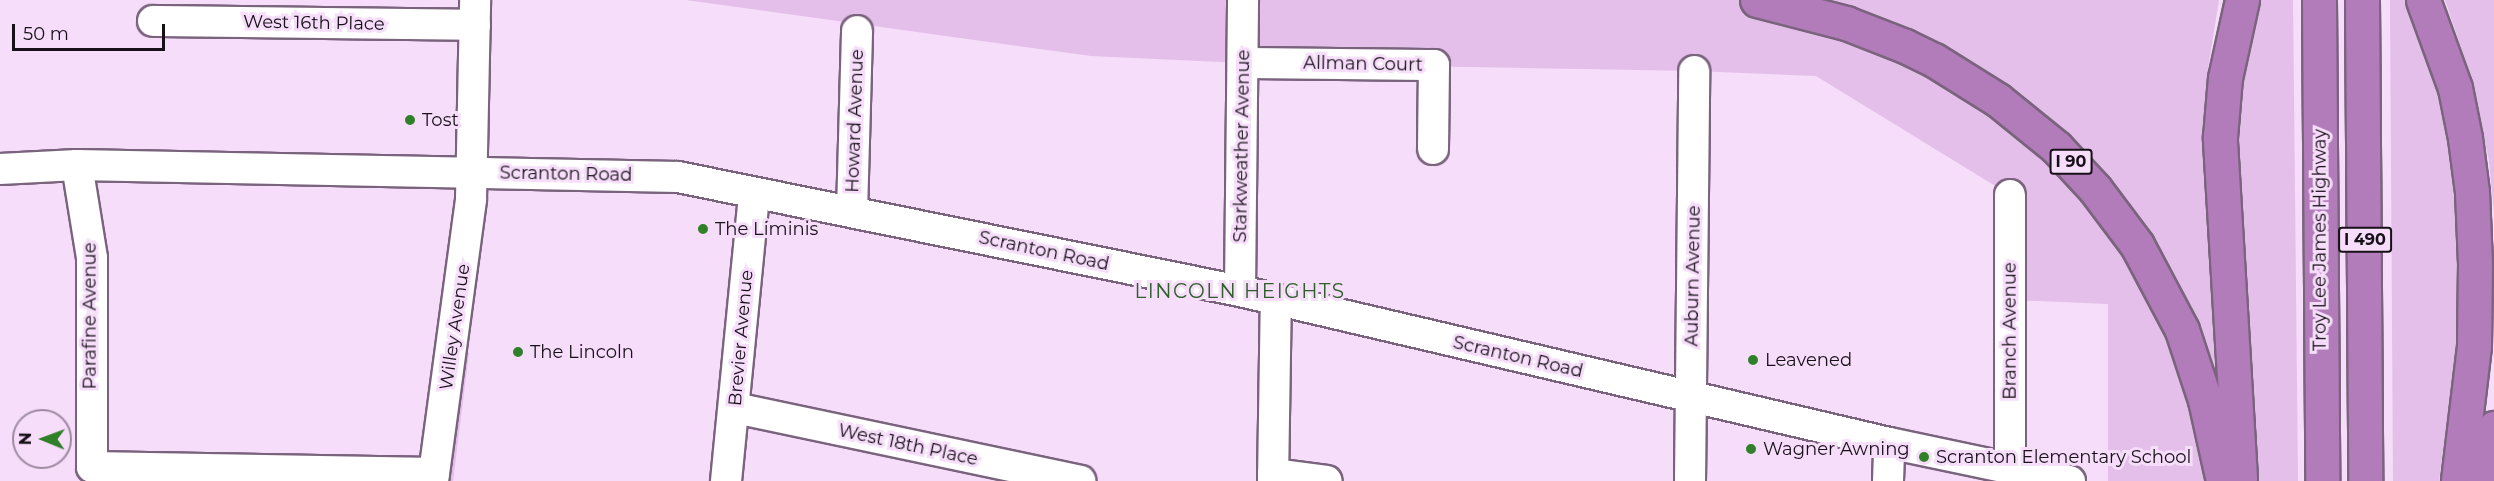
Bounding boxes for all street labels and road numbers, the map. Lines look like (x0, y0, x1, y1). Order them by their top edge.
street label: West 16th Place (243, 11, 385, 35)
street label: Howard Avenue (842, 49, 868, 193)
street label: Starkweather Avenue (1230, 49, 1254, 243)
street label: Allman Court (1303, 52, 1423, 76)
street label: Troy Lee James Highway (2309, 129, 2331, 351)
road number: I 90 (2048, 149, 2094, 175)
street label: Scranton Road (499, 162, 633, 186)
street label: Auburn Avenue (1681, 205, 1705, 347)
street label: Scranton Road (977, 227, 1111, 275)
road number: I 490 (2338, 227, 2392, 253)
street label: Parafine Avenue (79, 242, 101, 390)
street label: Willey Avenue (435, 262, 475, 392)
street label: Branch Avenue (1999, 262, 2021, 400)
street label: Brevier Avenue (724, 269, 758, 407)
street label: Scranton Road (1451, 332, 1585, 382)
street label: West 18th Place (836, 420, 980, 470)

